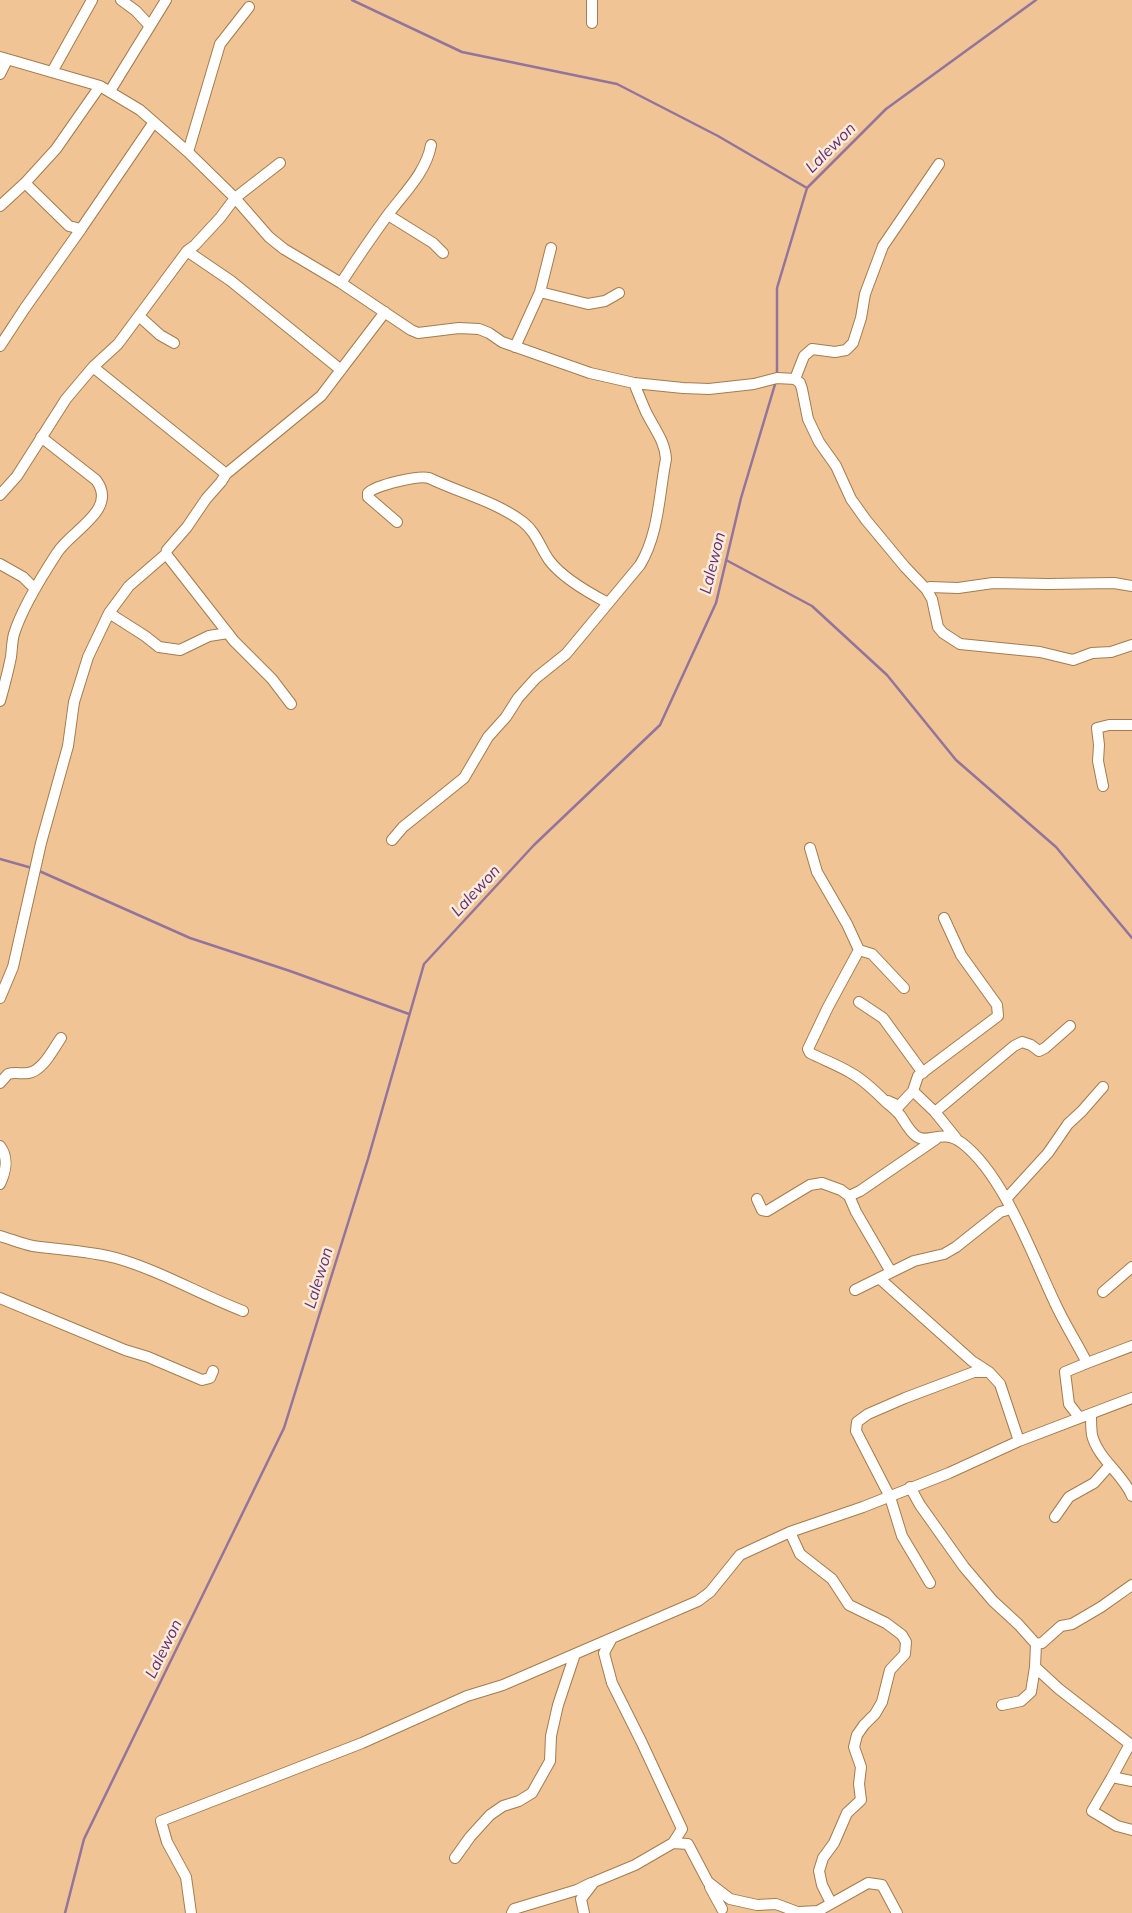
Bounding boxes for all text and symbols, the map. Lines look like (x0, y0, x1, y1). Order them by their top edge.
water label: Lalewon (802, 119, 860, 177)
water label: Lalewon (696, 530, 730, 596)
water label: Lalewon (447, 861, 505, 921)
water label: Lalewon (301, 1245, 337, 1311)
water label: Lalewon (142, 1616, 186, 1682)

